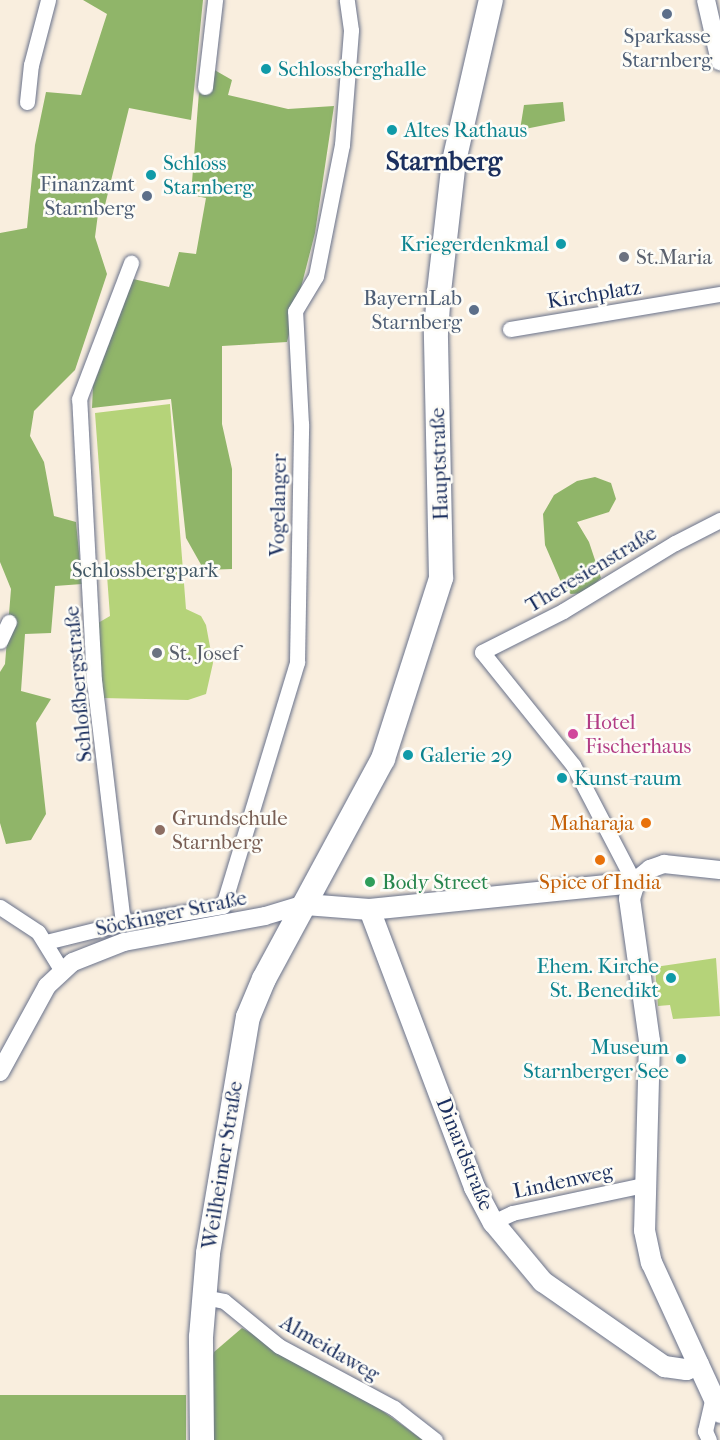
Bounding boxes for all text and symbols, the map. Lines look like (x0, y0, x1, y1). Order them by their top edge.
marker: Sparkasse Starnberg (660, 7, 674, 21)
place label: Sparkasse Starnberg (622, 23, 712, 73)
place label: Schlossberghalle (278, 56, 426, 82)
marker: Schlossberghalle (259, 62, 273, 76)
place label: Altes Rathaus (404, 117, 527, 143)
marker: Altes Rathaus (385, 123, 399, 137)
district label: Starnberg (386, 146, 502, 178)
place label: Schloss Starnberg (163, 150, 254, 200)
marker: Schloss Starnberg (144, 168, 158, 182)
place label: Finanzamt Starnberg (40, 171, 135, 221)
marker: Finanzamt Starnberg (140, 189, 154, 203)
place label: Kriegerdenkmal (400, 231, 549, 257)
marker: Kriegerdenkmal (554, 237, 568, 251)
place label: St.Maria (636, 244, 712, 270)
marker: St.Maria (617, 250, 631, 264)
street label: Kirchplatz (545, 274, 643, 314)
place label: BayernLab Starnberg (363, 285, 462, 335)
marker: BayernLab Starnberg (467, 303, 481, 317)
street label: Hauptstraße (424, 407, 454, 521)
street label: Vogelanger (265, 453, 291, 557)
street label: Theresienstraße (521, 520, 661, 618)
park label: Schlossbergpark (72, 557, 218, 583)
street label: Schloßbergstraße (59, 605, 97, 763)
place label: St. Josef (169, 640, 239, 666)
marker: St. Josef (150, 646, 164, 660)
place label: Hotel Fischerhaus (585, 709, 691, 759)
marker: Hotel Fischerhaus (566, 727, 580, 741)
place label: Galerie 29 (420, 742, 512, 768)
marker: Galerie 29 (401, 748, 415, 762)
place label: Kunst-raum (574, 765, 682, 791)
marker: Kunst-raum (555, 771, 569, 785)
place label: Grundschule Starnberg (172, 805, 288, 855)
place label: Maharaja (550, 810, 634, 836)
marker: Maharaja (639, 816, 653, 830)
marker: Grundschule Starnberg (153, 823, 167, 837)
marker: Spice of India (593, 853, 607, 867)
place label: Body Street (382, 869, 489, 895)
place label: Spice of India (539, 869, 661, 895)
marker: Body Street (363, 875, 377, 889)
street label: Söckinger Straße (93, 885, 249, 941)
place label: Ehem. Kirche St. Benedikt (537, 953, 659, 1003)
marker: Ehem. Kirche St. Benedikt (664, 971, 678, 985)
place label: Museum Starnberger See (523, 1034, 669, 1084)
marker: Museum Starnberger See (674, 1052, 688, 1066)
street label: Weilheimer Straße (196, 1079, 248, 1251)
street label: Dinardstraße (431, 1094, 499, 1214)
street label: Lindenweg (511, 1158, 615, 1204)
street label: Almeidaweg (276, 1309, 384, 1387)

